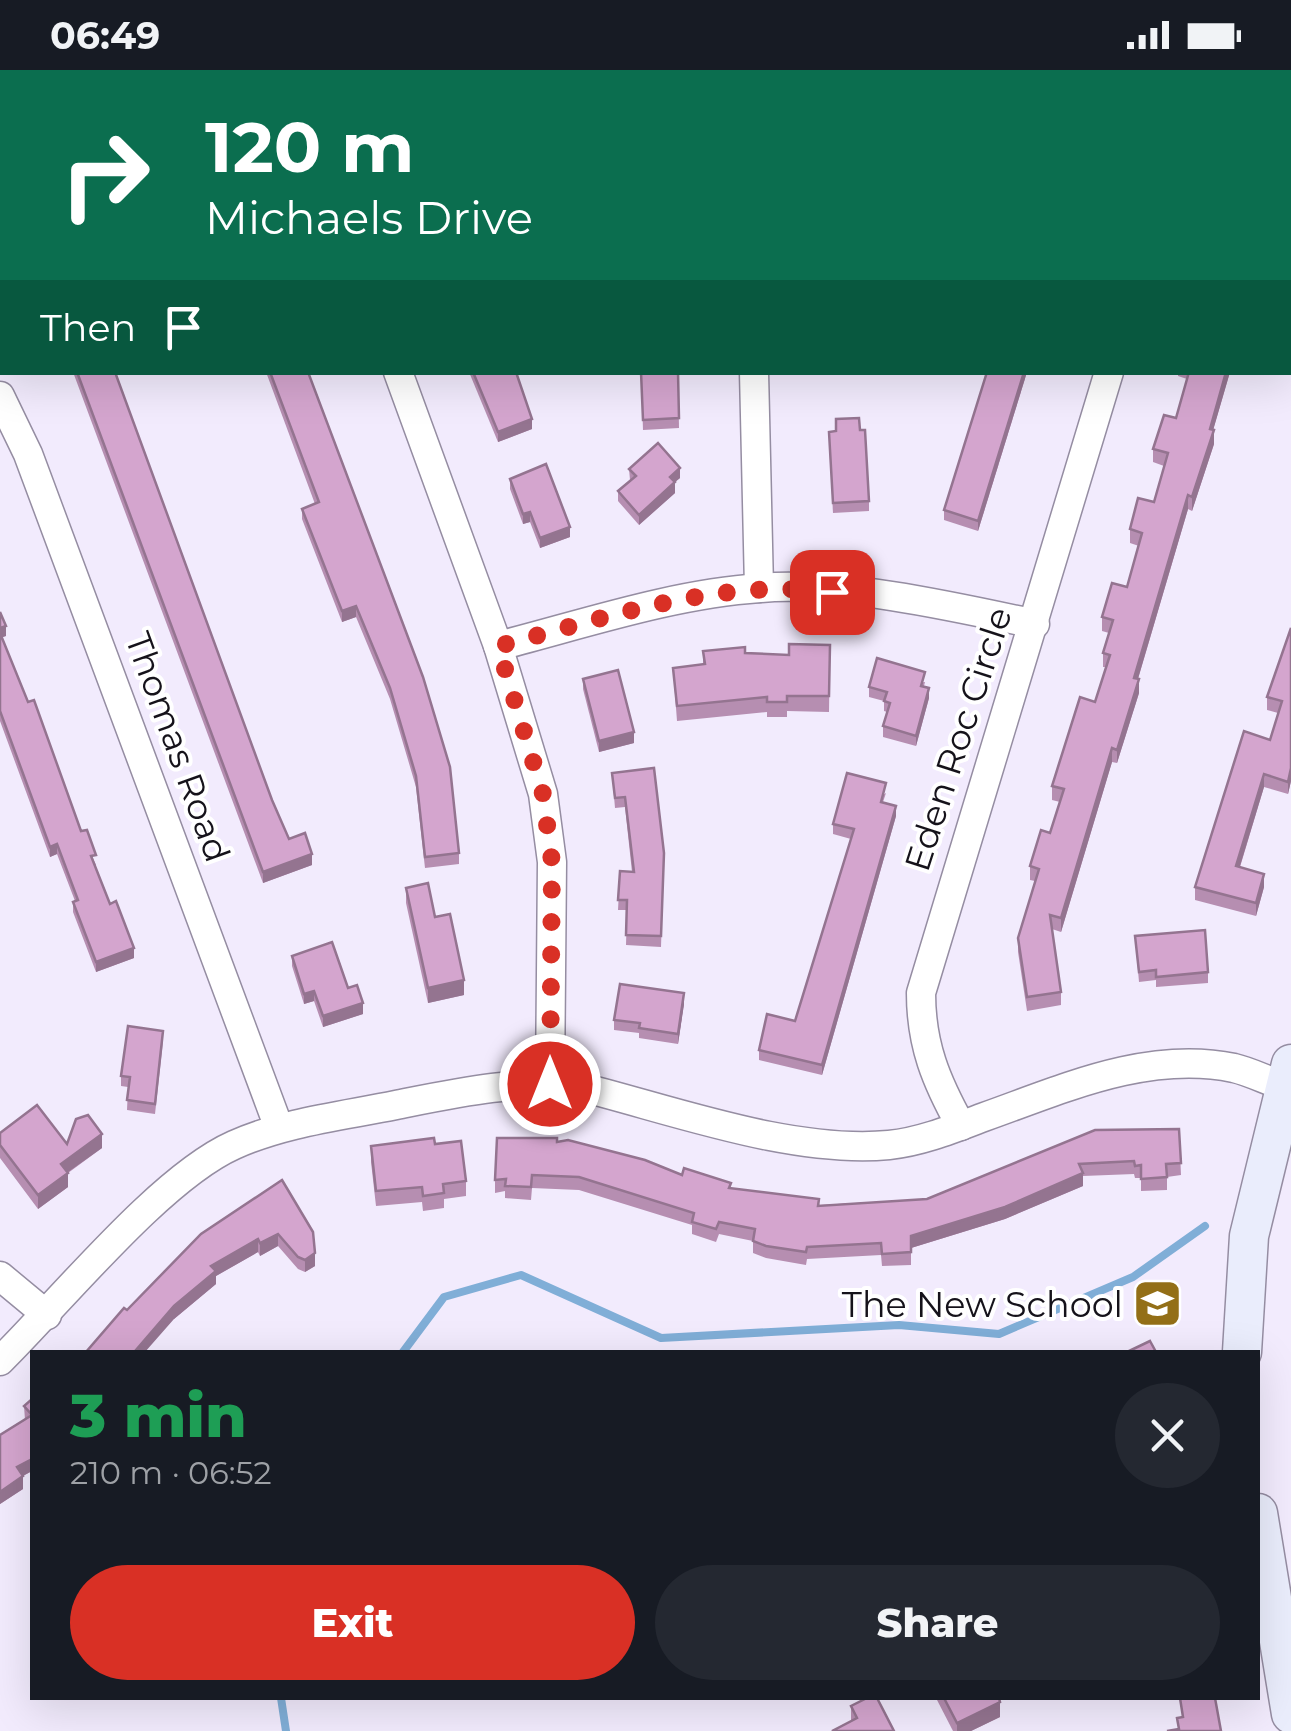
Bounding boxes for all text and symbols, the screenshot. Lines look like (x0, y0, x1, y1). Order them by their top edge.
text: 06:49 (50, 12, 160, 59)
text: 120 m (205, 104, 415, 190)
icon: right (40, 110, 170, 240)
text: Michaels Drive (205, 190, 533, 245)
icon: arrive (156, 300, 211, 355)
text: Then (40, 304, 136, 351)
pin (790, 550, 875, 635)
icon: arrive (805, 565, 860, 620)
street label: Eden Roc Circle (895, 602, 1021, 876)
street label: Thomas Road (117, 626, 239, 868)
position arrow (498, 1032, 602, 1136)
school or university icon: The New School (1132, 1278, 1184, 1330)
place label: The New School (842, 1283, 1123, 1326)
text: 3 min (70, 1379, 247, 1452)
button: close (1115, 1383, 1220, 1488)
text: 210 m · 06:52 (70, 1453, 272, 1492)
button: Exit (70, 1565, 635, 1680)
button: Share (655, 1565, 1220, 1680)

